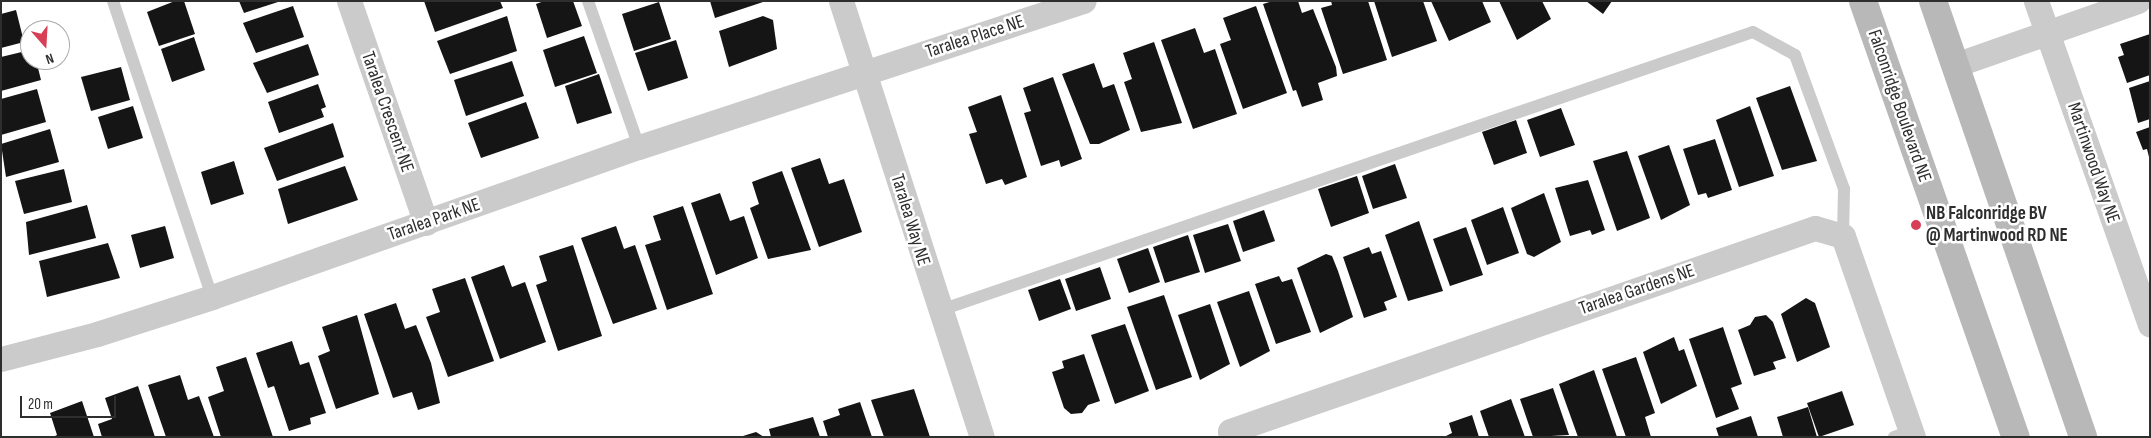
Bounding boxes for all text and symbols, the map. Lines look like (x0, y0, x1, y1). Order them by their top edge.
street label: Taralea Place NE (923, 10, 1027, 64)
north arrow (20, 20, 70, 70)
street label: Falconridge Boulevard NE (1862, 27, 1936, 185)
text: N (43, 49, 56, 68)
street label: Taralea Crescent NE (356, 49, 418, 175)
street label: Martinwood Way NE (2062, 100, 2124, 226)
street label: Taralea Way NE (885, 171, 935, 269)
street label: Taralea Park NE (385, 194, 483, 246)
place label: NB Falconridge BV @ Martinwood RD NE (1926, 203, 2068, 247)
marker: NB Falconridge BV @ Martinwood RD NE (1910, 219, 1922, 231)
street label: Taralea Gardens NE (1576, 260, 1698, 320)
scale bar (22, 386, 119, 418)
text: 20 m (28, 395, 53, 414)

